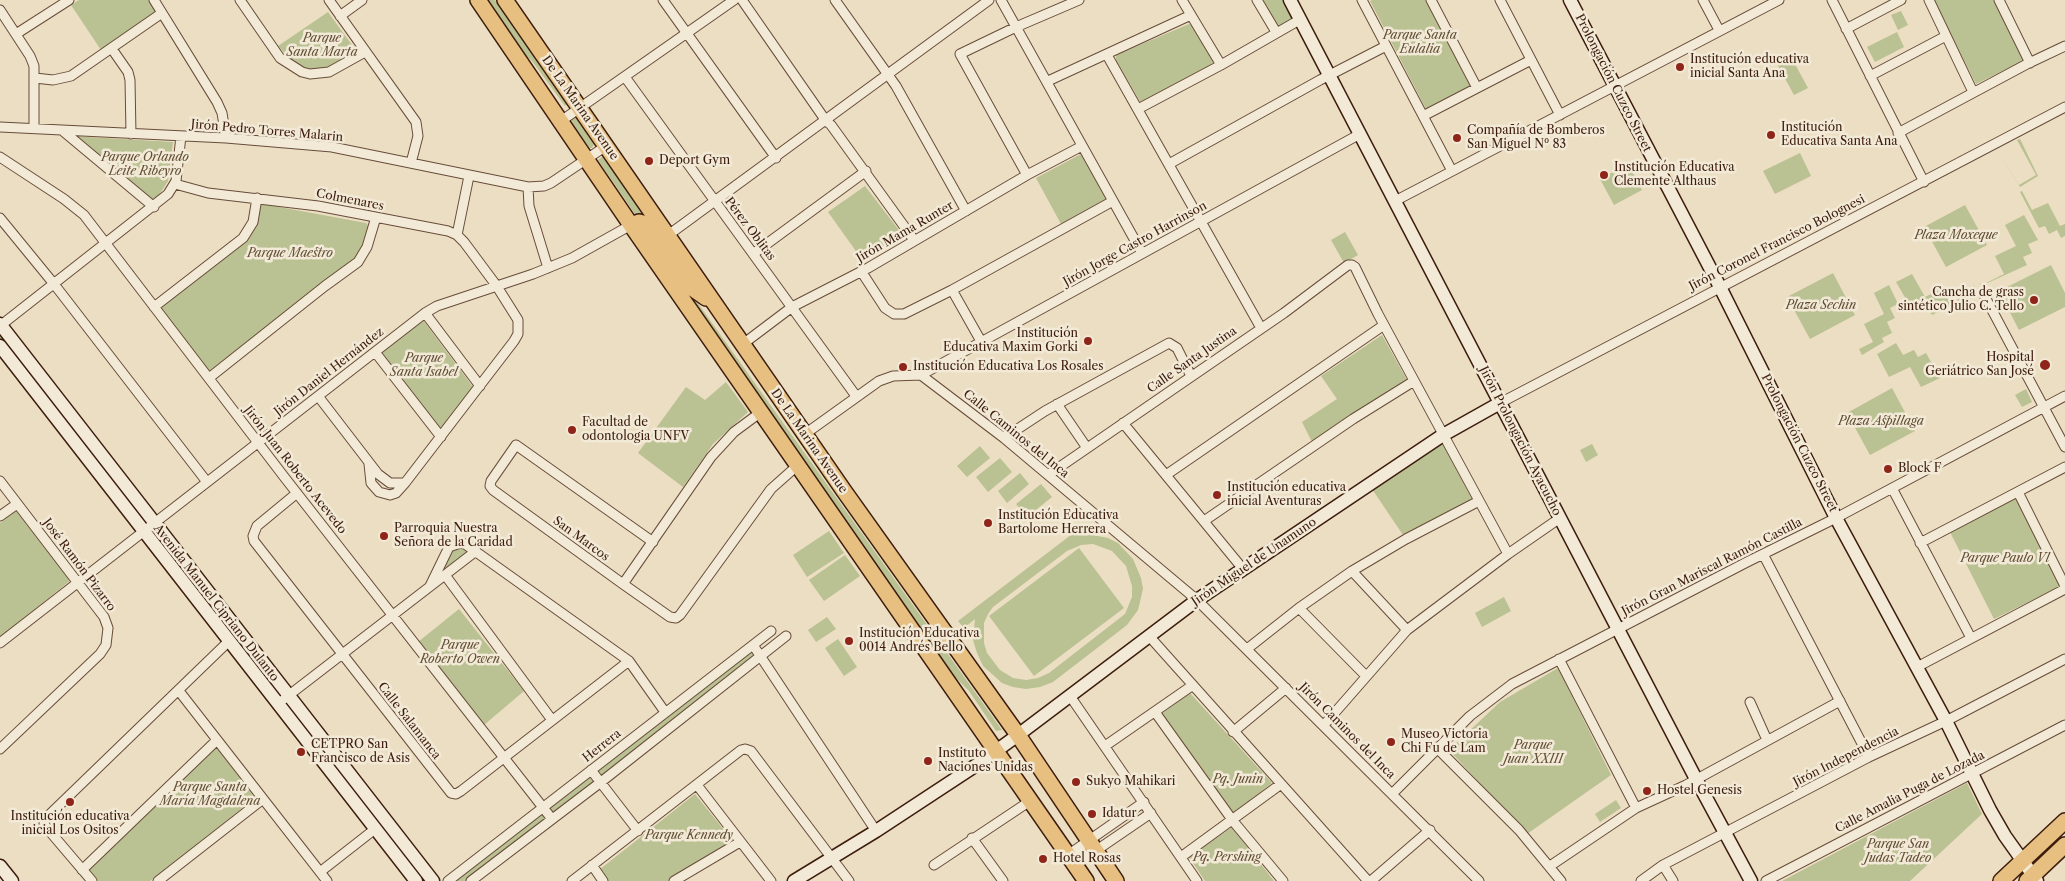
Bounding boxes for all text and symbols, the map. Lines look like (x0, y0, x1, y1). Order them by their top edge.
street label: Prolongación Cuzco Street (1572, 12, 1654, 154)
park label: Parque Santa Eulalia (1383, 29, 1457, 57)
park label: Parque Santa Marta (286, 32, 358, 60)
street label: De La Marina Avenue (539, 53, 621, 163)
place label: Institución educativa inicial Santa Ana (1690, 53, 1809, 81)
marker: Institución educativa inicial Santa Ana (1674, 61, 1686, 73)
street label: Jirón Pedro Torres Malarin (190, 117, 344, 145)
place label: Institución Educativa Santa Ana (1781, 121, 1898, 149)
place label: Compañía de Bomberos San Miguel Nº 83 (1467, 124, 1605, 152)
marker: Institución Educativa Santa Ana (1765, 129, 1777, 141)
marker: Compañía de Bomberos San Miguel Nº 83 (1451, 132, 1463, 144)
park label: Parque Orlando Leite Ribeyro (101, 151, 189, 179)
place label: Deport Gym (659, 154, 730, 168)
marker: Deport Gym (643, 155, 655, 167)
place label: Institución Educativa Clemente Althaus (1614, 161, 1735, 189)
marker: Institución Educativa Clemente Althaus (1598, 169, 1610, 181)
street label: Colmenares (315, 186, 385, 214)
street label: Jirón Coronel Francisco Bolognesi (1687, 192, 1867, 294)
street label: Pérez Oblitas (722, 194, 778, 264)
street label: Jirón Mama Runter (854, 198, 956, 266)
street label: Jirón Jorge Castro Harrinson (1061, 198, 1209, 290)
park label: Plaza Moxeque (1914, 229, 1998, 243)
park label: Parque Maestro (247, 247, 333, 261)
place label: Cancha de grass sintético Julio C. Tello (1898, 286, 2024, 314)
marker: Cancha de grass sintético Julio C. Tello (2028, 294, 2040, 306)
park label: Plaza Sechin (1786, 299, 1856, 313)
street label: Calle Santa Justina (1145, 324, 1239, 396)
street label: Jirón Daniel Hernández (271, 325, 387, 419)
place label: Institución Educativa Maxim Gorki (943, 327, 1078, 355)
marker: Institución Educativa Maxim Gorki (1082, 335, 1094, 347)
place label: Hospital Geriátrico San José (1925, 351, 2034, 379)
park label: Parque Santa Isabel (390, 352, 458, 380)
marker: Hospital Geriátrico San José (2038, 358, 2052, 372)
place label: Institución Educativa Los Rosales (913, 360, 1104, 374)
marker: Institución Educativa Los Rosales (897, 361, 909, 373)
street label: Jirón Prolongación Ayacucho (1476, 364, 1564, 518)
street label: Prolongación Cuzco Street (1758, 372, 1840, 514)
street label: De La Marina Avenue (768, 386, 850, 496)
street label: Calle Caminos del Inca (960, 387, 1072, 481)
street label: Jirón Juan Roberto Acevedo (241, 403, 349, 537)
park label: Plaza Aspillaga (1838, 415, 1924, 429)
place label: Facultad de odontologia UNFV (582, 416, 689, 444)
marker: Facultad de odontologia UNFV (566, 424, 578, 436)
place label: Block F (1898, 462, 1941, 476)
marker: Block F (1882, 463, 1894, 475)
place label: Institución educativa inicial Aventuras (1227, 481, 1346, 509)
marker: Institución educativa inicial Aventuras (1211, 489, 1223, 501)
place label: Institución Educativa Bartolome Herrera (998, 509, 1119, 537)
street label: San Marcos (550, 514, 612, 564)
street label: Jirón Miguel de Unamuno (1189, 515, 1319, 609)
street label: Jirón Gran Mariscal Ramón Castilla (1619, 515, 1805, 619)
street label: José Ramón Pizarro (39, 516, 119, 614)
marker: Institución Educativa Bartolome Herrera (982, 517, 994, 529)
street label: Avenida Manuel Cipriano Dulanto (150, 522, 282, 684)
place label: Parroquia Nuestra Señora de la Caridad (394, 522, 513, 550)
marker: Parroquia Nuestra Señora de la Caridad (378, 530, 390, 542)
park label: Parque Paulo Vl (1960, 552, 2050, 566)
place label: Institución Educativa 0014 Andrés Bello (859, 627, 980, 655)
marker: Institución Educativa 0014 Andrés Bello (843, 635, 855, 647)
park label: Parque Roberto Owen (420, 639, 500, 667)
street label: Calle Salamanca (375, 680, 443, 762)
street label: Jirón Caminos del Inca (1296, 680, 1398, 782)
street label: Jirón Independencia (1791, 724, 1901, 790)
street label: Herrera (580, 727, 624, 765)
place label: Museo Victoria Chi Fu de Lam (1401, 728, 1488, 756)
marker: Museo Victoria Chi Fu de Lam (1385, 736, 1397, 748)
place label: CETPRO San Francisco de Asis (311, 738, 410, 766)
park label: Parque Juan XXIII (1503, 739, 1563, 767)
marker: CETPRO San Francisco de Asis (295, 746, 307, 758)
place label: Instituto Naciones Unidas (938, 747, 1033, 775)
street label: Calle Amalia Puga de Lozada (1833, 748, 1987, 836)
marker: Instituto Naciones Unidas (922, 755, 934, 767)
park label: Pq. Junin (1213, 773, 1263, 787)
place label: Sukyo Mahikari (1086, 775, 1175, 789)
marker: Sukyo Mahikari (1070, 776, 1082, 788)
park label: Parque Santa María Magdalena (160, 781, 260, 809)
place label: Hostel Genesis (1657, 784, 1742, 798)
marker: Hostel Genesis (1641, 785, 1653, 797)
marker: Institución educativa inicial Los Ositos (64, 796, 76, 808)
place label: Idatur (1102, 807, 1137, 821)
marker: Idatur (1086, 808, 1098, 820)
place label: Institución educativa inicial Los Ositos (10, 810, 130, 838)
park label: Parque Kennedy (645, 829, 733, 843)
park label: Parque San Judas Tadeo (1865, 838, 1931, 866)
park label: Pq. Pershing (1193, 851, 1261, 865)
place label: Hotel Rosas (1053, 852, 1121, 866)
marker: Hotel Rosas (1037, 853, 1049, 865)

